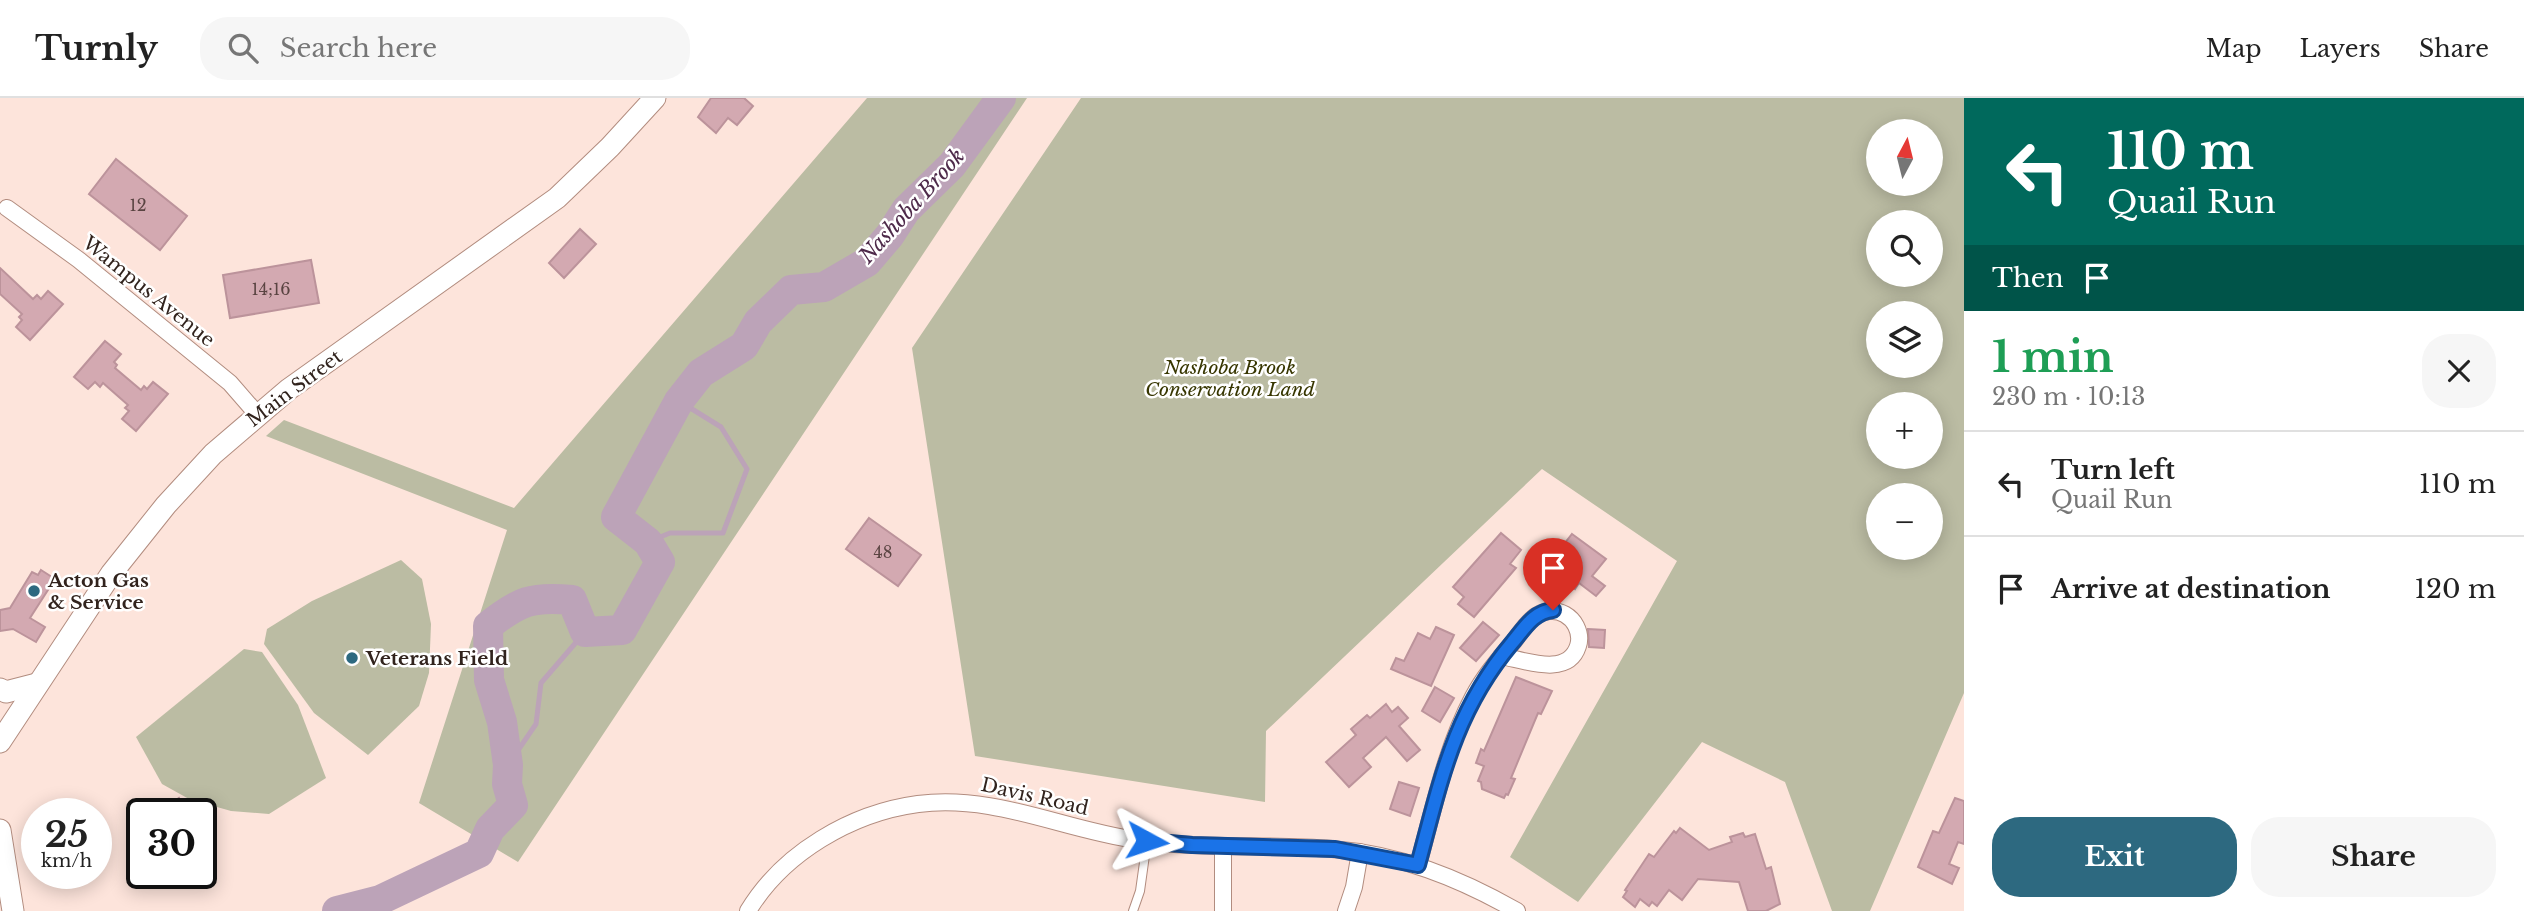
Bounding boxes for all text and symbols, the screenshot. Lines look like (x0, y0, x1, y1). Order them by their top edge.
search box (200, 17, 690, 80)
text: Turnly (35, 28, 158, 69)
icon: search (224, 29, 262, 67)
text: Search here (280, 32, 437, 64)
text: Map (2206, 34, 2262, 63)
text: Layers (2300, 34, 2381, 63)
text: Share (2419, 34, 2489, 63)
north arrow (1866, 119, 1942, 196)
map controls (1866, 119, 1943, 560)
text: 110 m (2107, 121, 2254, 182)
icon: left (1992, 126, 2083, 217)
water label: Nashoba Brook (853, 143, 970, 269)
text: Quail Run (2107, 182, 2276, 222)
house number: 12 (130, 195, 147, 215)
button: search (1866, 210, 1943, 287)
street label: Wampus Avenue (77, 231, 219, 352)
icon: arrive (2078, 259, 2116, 297)
text: Then (1992, 262, 2064, 294)
house number: 14;16 (252, 279, 290, 299)
button: layers (1866, 301, 1943, 378)
text: 1 min (1992, 331, 2114, 383)
button: close (2422, 334, 2496, 408)
street label: Main Street (242, 345, 347, 432)
park label: Nashoba Brook Conservation Land (1145, 356, 1316, 401)
text: 230 m · 10:13 (1992, 383, 2145, 411)
button: + (1866, 392, 1943, 469)
text: Turn left (2051, 454, 2175, 486)
icon: left (1992, 465, 2030, 503)
text: 110 m (2419, 468, 2496, 500)
button: − (1866, 483, 1943, 560)
text: Quail Run (2051, 486, 2172, 514)
pin (1523, 538, 1583, 610)
house number: 48 (873, 542, 893, 562)
icon: arrive (1534, 549, 1572, 587)
place label: Acton Gas & Service (47, 569, 149, 614)
icon: arrive (1992, 570, 2030, 608)
text: Arrive at destination (2051, 573, 2331, 605)
text: 120 m (2414, 573, 2496, 605)
marker: Acton Gas & Service (26, 583, 42, 599)
place label: Veterans Field (365, 647, 508, 670)
marker: Veterans Field (344, 650, 360, 666)
street label: Davis Road (979, 773, 1091, 820)
speed limit sign: 30 (126, 798, 217, 889)
position arrow (1110, 804, 1184, 878)
text: 25 (45, 813, 88, 856)
button: Exit (1992, 817, 2237, 897)
button: Share (2251, 817, 2496, 897)
text: km/h (41, 850, 92, 872)

